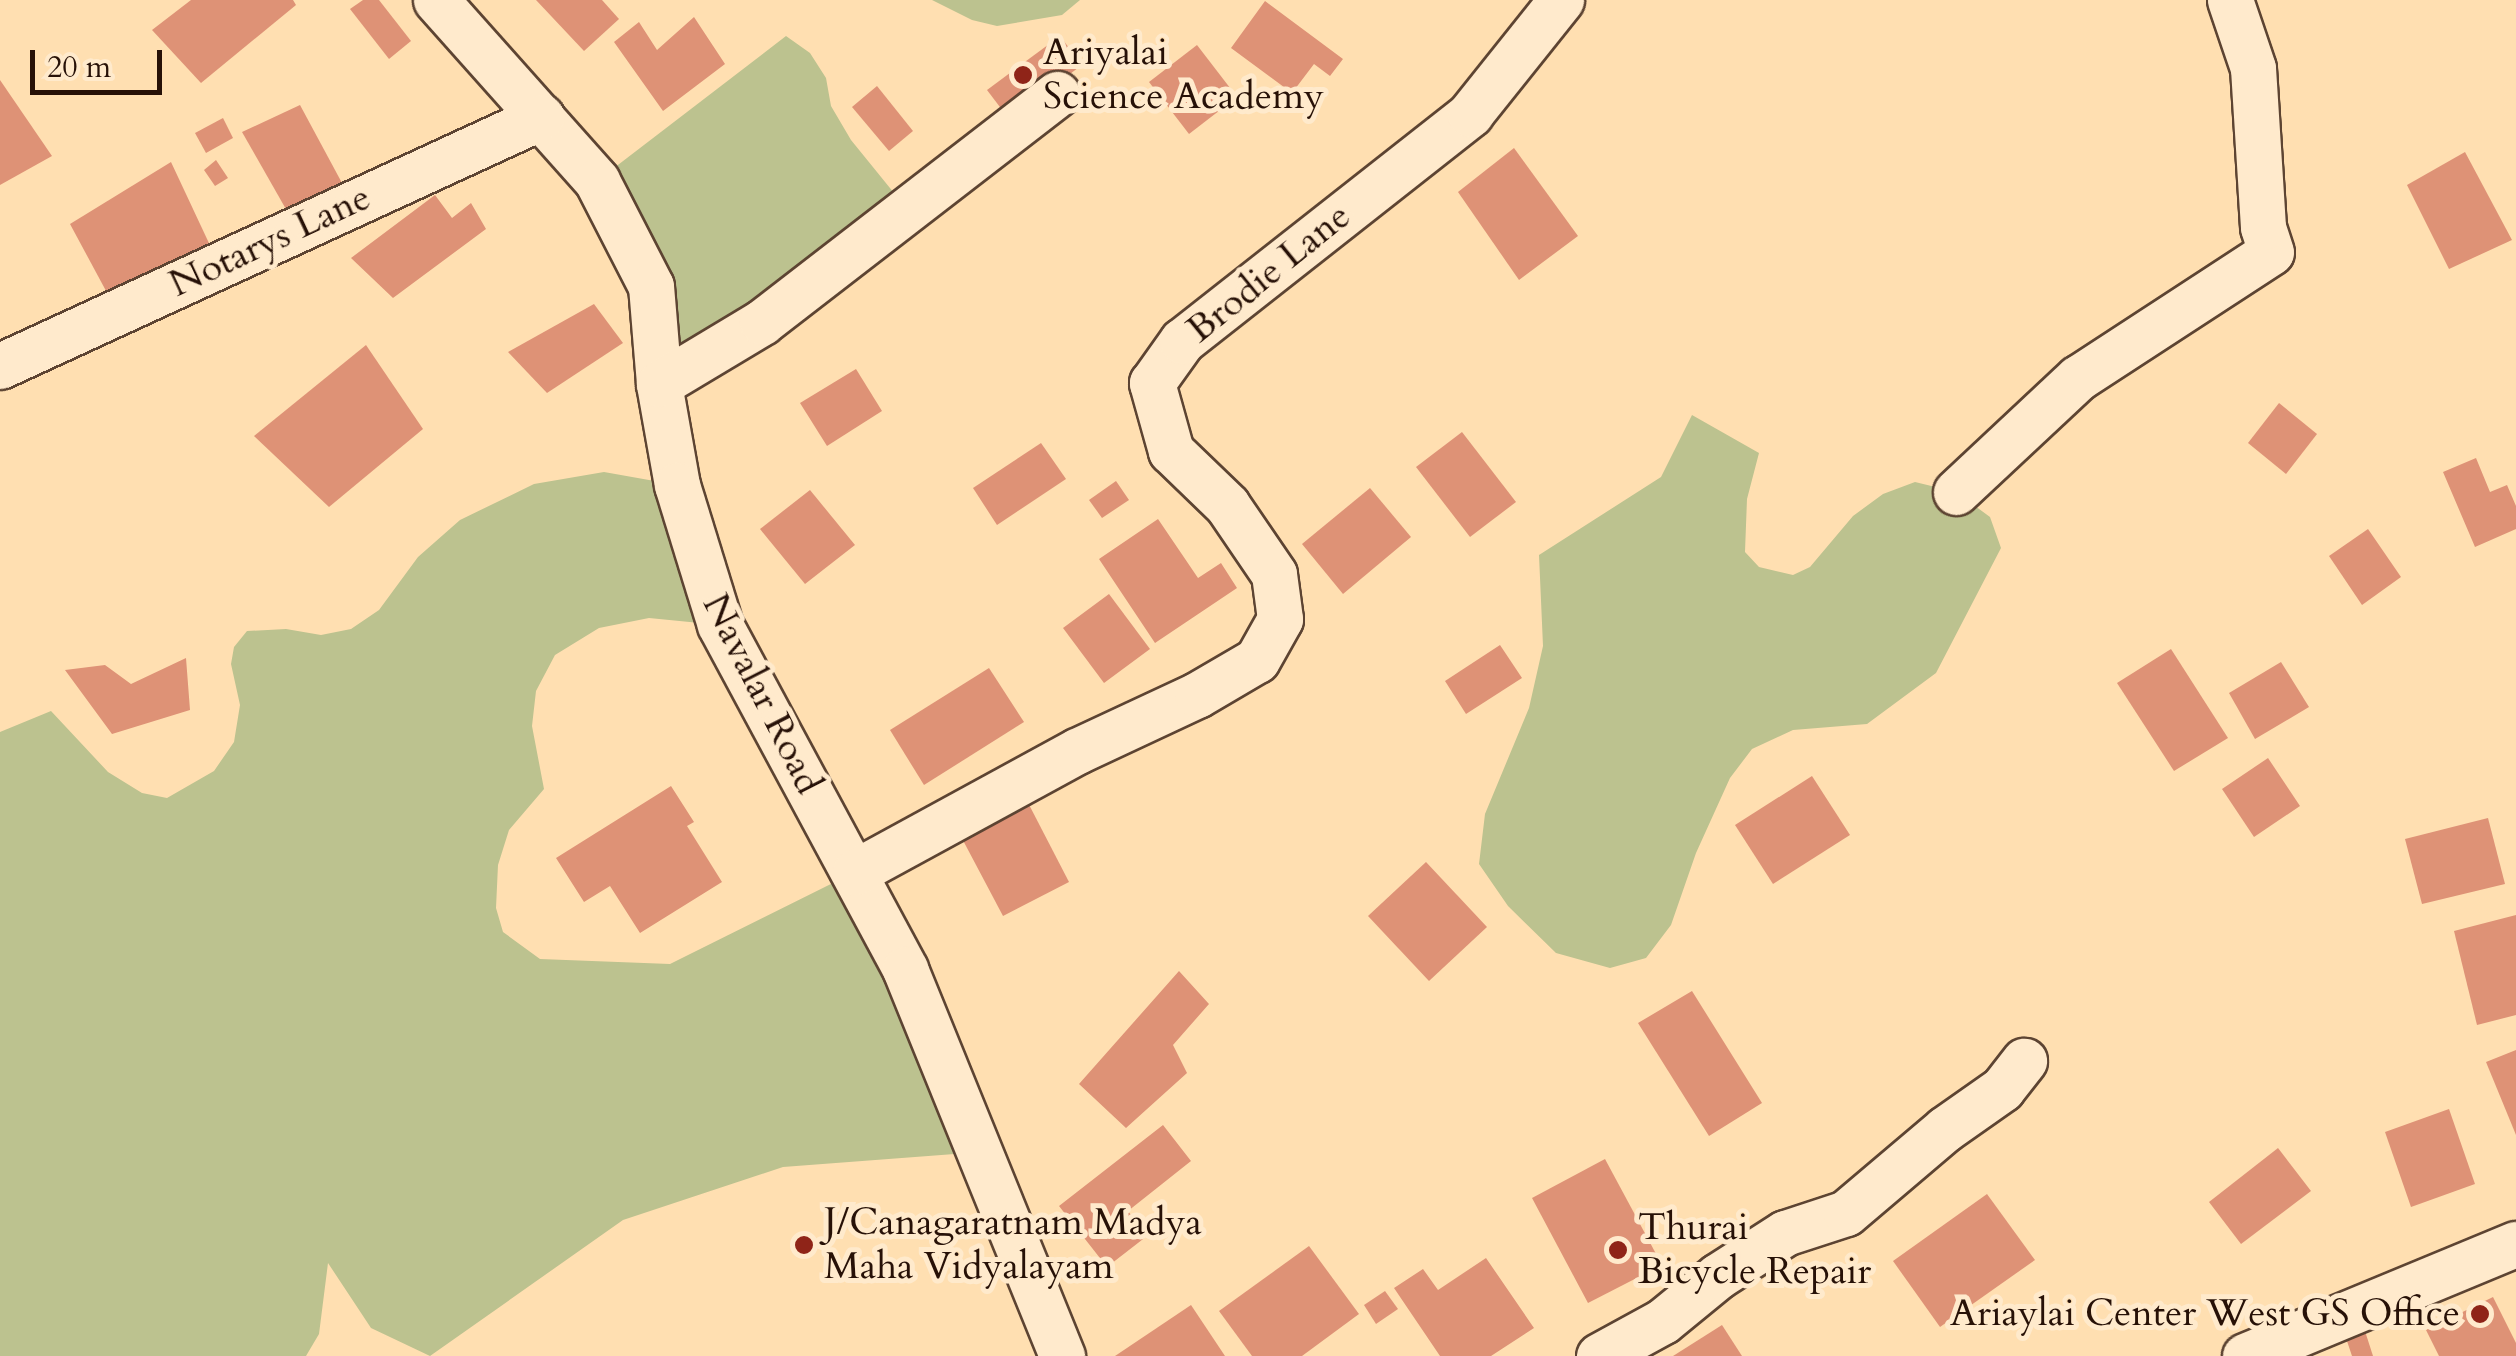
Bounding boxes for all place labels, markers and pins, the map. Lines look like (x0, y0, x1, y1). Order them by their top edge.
place label: Ariyalai Science Academy (1043, 30, 1324, 120)
marker: Ariyalai Science Academy (1012, 64, 1034, 86)
place label: J/Canagaratnam Madya Maha Vidyalayam (824, 1200, 1202, 1290)
place label: Thurai Bicycle Repair (1638, 1205, 1871, 1294)
marker: J/Canagaratnam Madya Maha Vidyalayam (793, 1234, 815, 1256)
marker: Thurai Bicycle Repair (1607, 1239, 1629, 1261)
place label: Ariaylai Center West GS Office (1950, 1291, 2460, 1337)
marker: Ariaylai Center West GS Office (2469, 1303, 2491, 1325)

